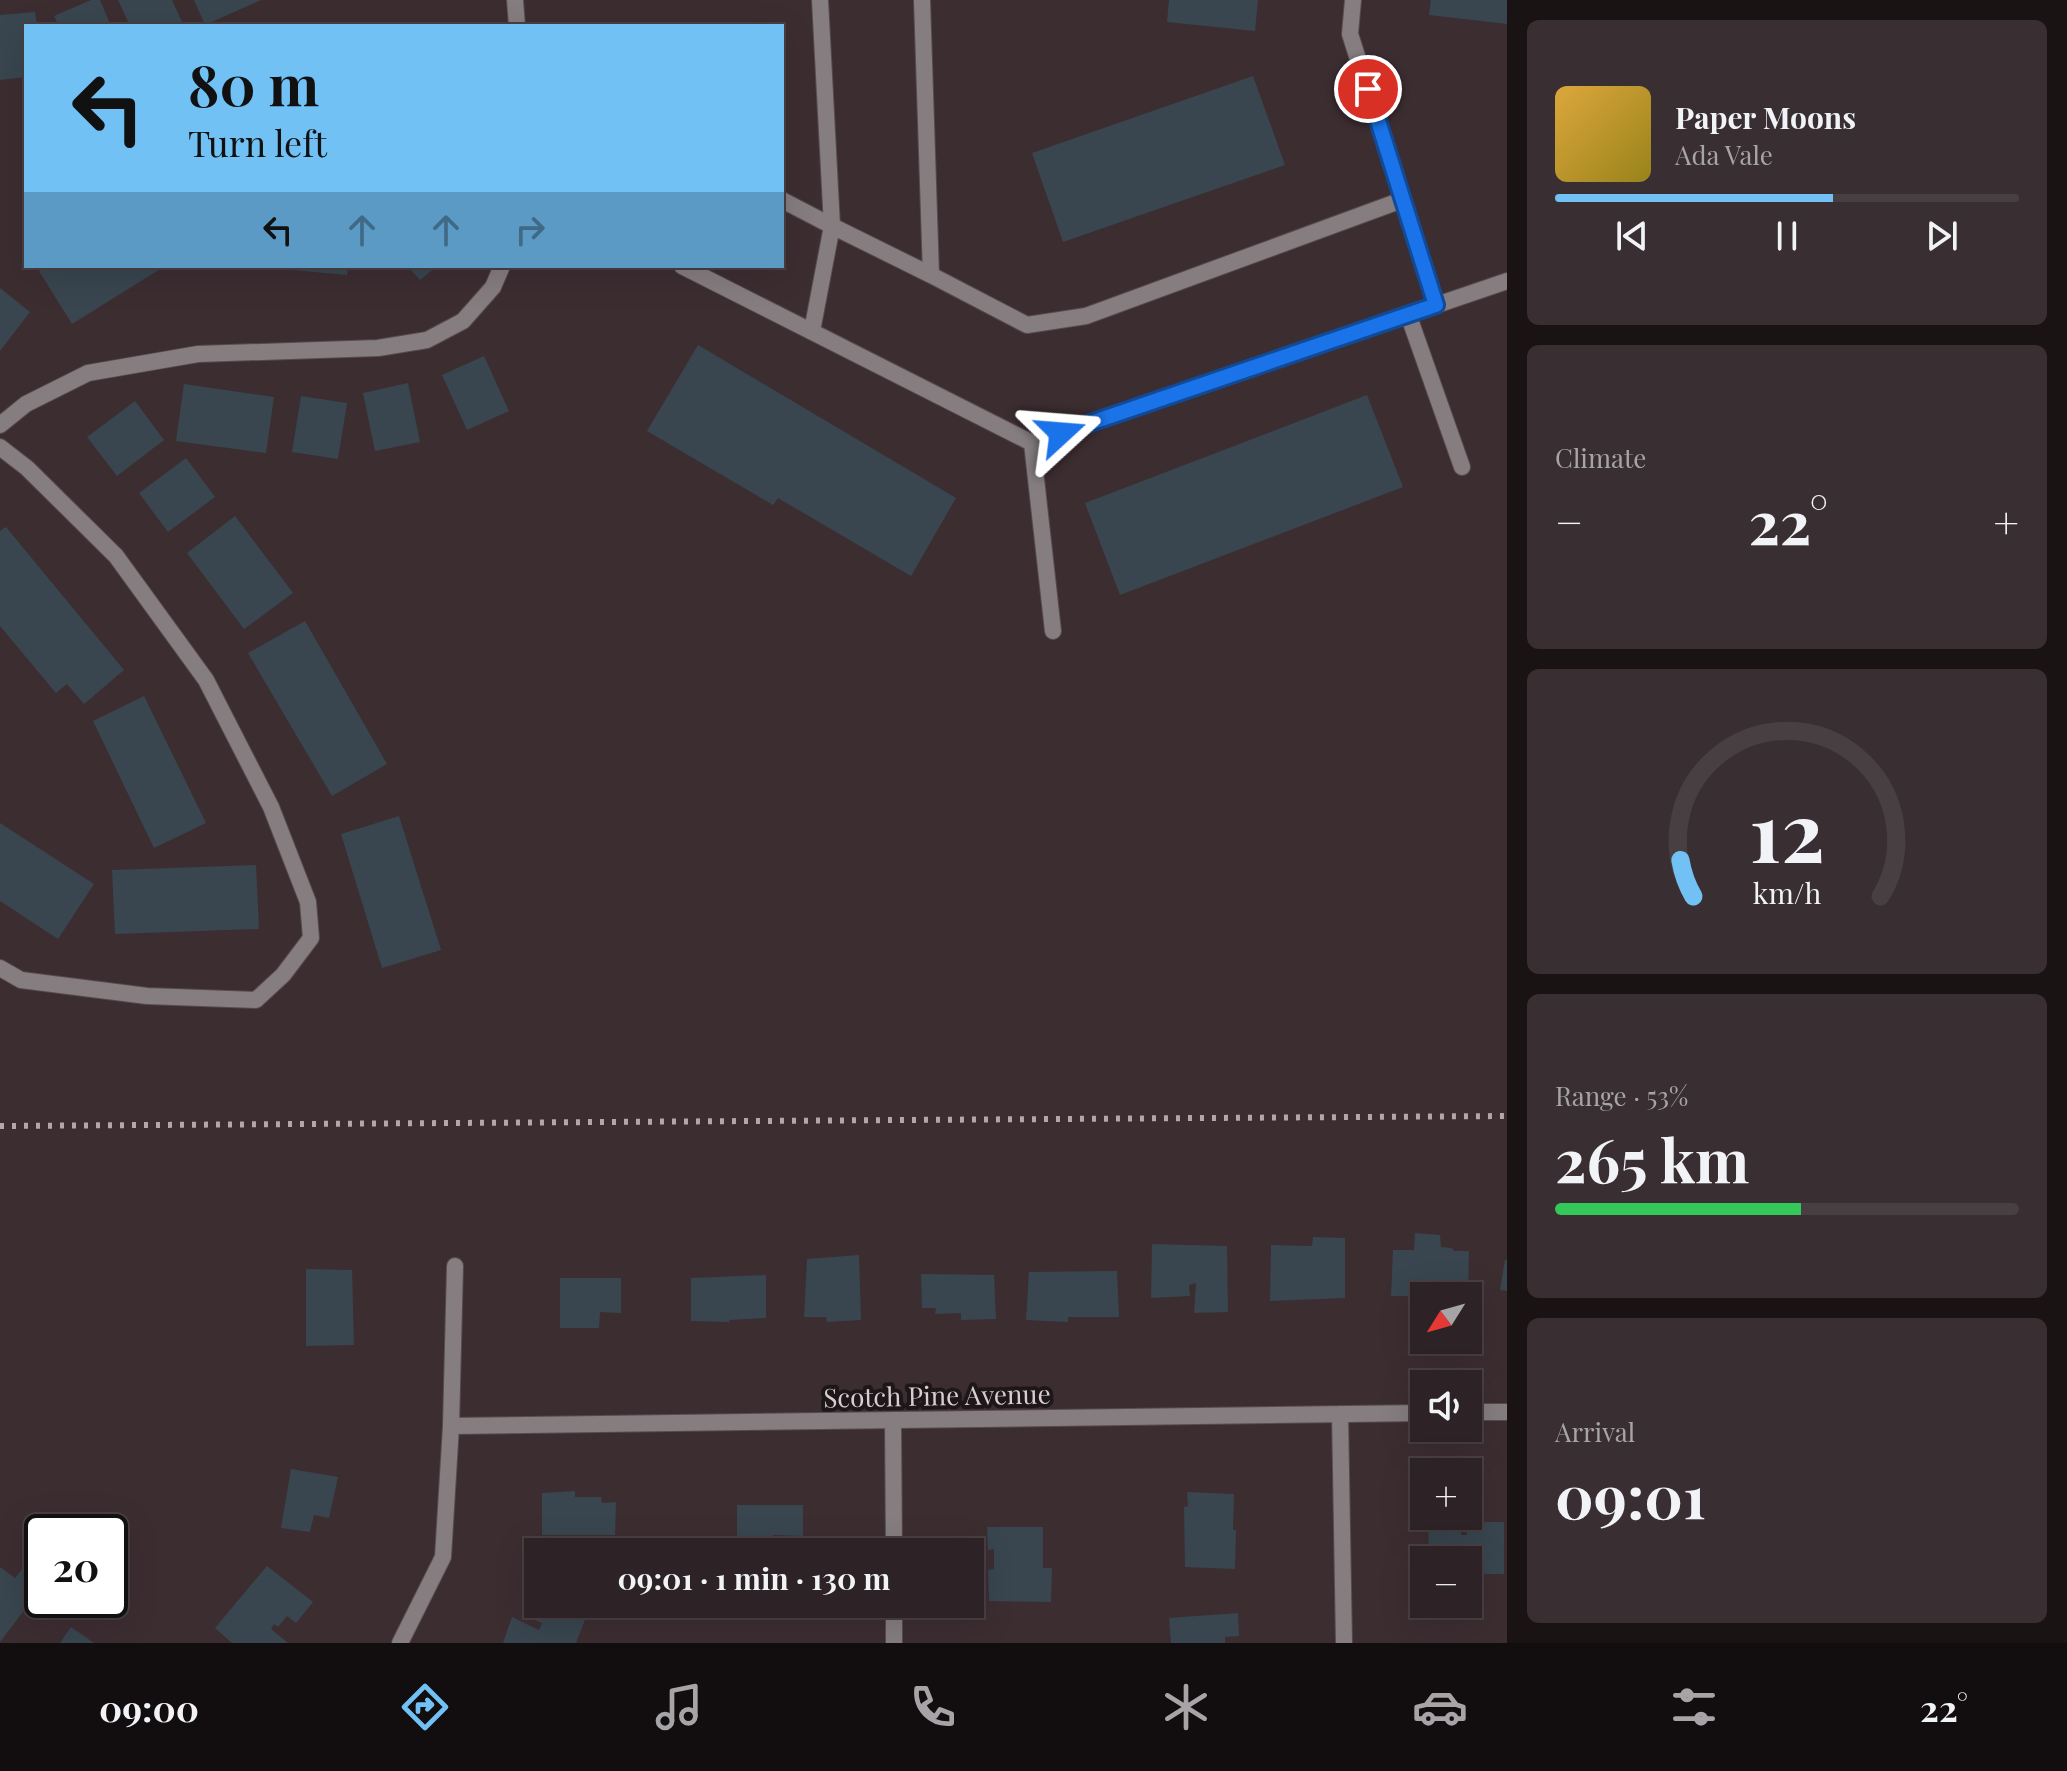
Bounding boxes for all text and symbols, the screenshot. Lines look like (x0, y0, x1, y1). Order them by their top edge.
text: 80 m (188, 46, 319, 121)
pin (1334, 55, 1402, 123)
icon: left (56, 56, 160, 160)
icon: arrive (1346, 67, 1390, 111)
text: Paper Moons (1675, 97, 1856, 137)
text: Turn left (188, 118, 327, 166)
text: Ada Vale (1675, 137, 1773, 172)
icon: left (256, 208, 300, 252)
icon: ahead (340, 208, 384, 252)
icon: ahead (424, 208, 468, 252)
icon: right (508, 208, 552, 252)
icon: previous (1610, 214, 1654, 258)
icon: pause (1765, 214, 1809, 258)
icon: next (1920, 214, 1964, 258)
position arrow (1019, 391, 1103, 475)
text: Climate (1555, 440, 1646, 475)
text: 22° (1748, 480, 1828, 560)
text: − (1555, 491, 1583, 550)
text: + (1993, 491, 2019, 550)
text: 12 (1749, 773, 1825, 884)
text: km/h (1753, 874, 1821, 912)
text: Range · 53% (1555, 1078, 1688, 1113)
text: 265 km (1555, 1118, 1749, 1198)
north arrow (1410, 1282, 1482, 1354)
map controls (1410, 1282, 1482, 1618)
button: sound (1410, 1370, 1482, 1442)
street label: Scotch Pine Avenue (823, 1376, 1051, 1414)
text: Arrival (1555, 1414, 1635, 1449)
text: 09:01 (1555, 1454, 1706, 1534)
button: + (1410, 1458, 1482, 1530)
speed limit sign: 20 (24, 1514, 128, 1618)
button: − (1410, 1546, 1482, 1618)
text: 09:01 · 1 min · 130 m (617, 1558, 891, 1598)
icon: directions (397, 1679, 453, 1735)
icon: music (651, 1679, 707, 1735)
icon: phone (905, 1679, 961, 1735)
icon: climate (1158, 1679, 1214, 1735)
icon: car (1412, 1679, 1468, 1735)
icon: filters (1666, 1679, 1722, 1735)
text: 09:00 (99, 1683, 199, 1731)
text: 22° (1920, 1683, 1968, 1731)

